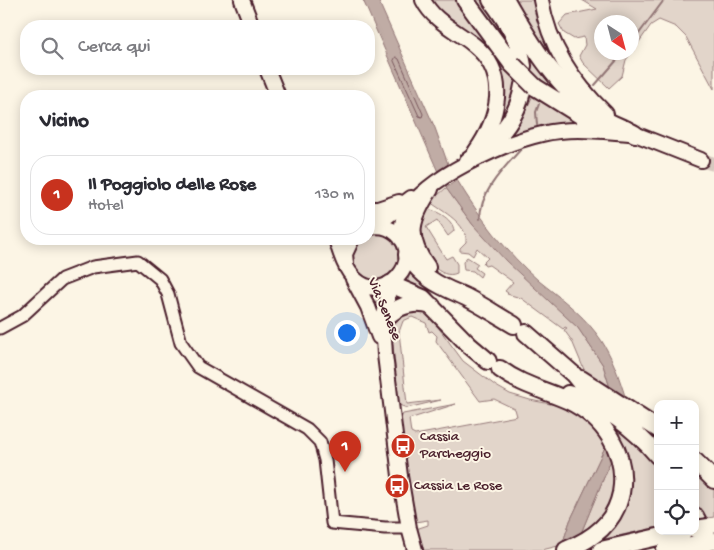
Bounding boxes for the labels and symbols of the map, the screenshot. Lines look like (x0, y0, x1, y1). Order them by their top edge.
north arrow (594, 15, 639, 60)
street label: Via Senese (362, 274, 405, 343)
your location (334, 320, 360, 346)
place label: Cassia Parcheggio (419, 428, 491, 463)
pin: 1 (329, 431, 361, 472)
bus stop icon: Cassia Parcheggio (390, 433, 416, 459)
bus stop icon: Cassia Le Rose (384, 473, 410, 499)
place label: Cassia Le Rose (414, 477, 503, 495)

